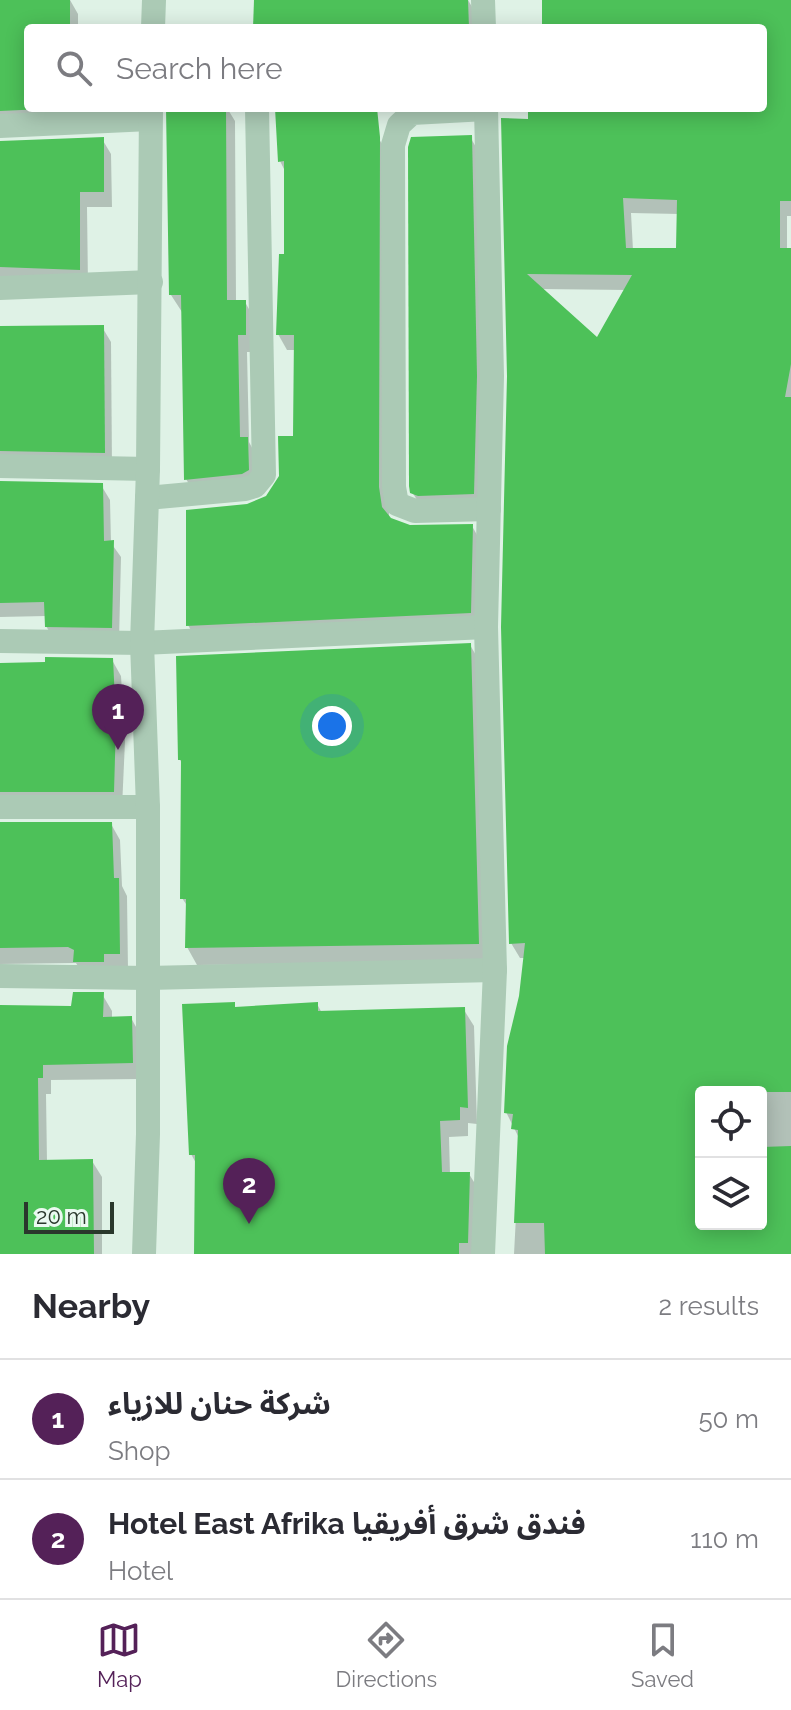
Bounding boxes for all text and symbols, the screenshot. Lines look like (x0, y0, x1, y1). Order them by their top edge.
search box (24, 24, 767, 112)
icon: search (52, 46, 96, 90)
text: Search here (116, 51, 283, 86)
pin: 1 (92, 684, 144, 750)
your location (312, 706, 352, 746)
map controls (695, 1086, 767, 1230)
button: locate (695, 1086, 767, 1158)
pin: 2 (223, 1158, 275, 1224)
button: layers (695, 1158, 767, 1230)
scale bar (24, 1198, 114, 1234)
text: 20 m (36, 1203, 87, 1229)
text: Nearby (32, 1286, 150, 1326)
text: 2 results (659, 1291, 759, 1321)
text: شركة حنان للازياء (108, 1386, 331, 1421)
text: 1 (52, 1404, 64, 1434)
text: 50 m (698, 1404, 759, 1434)
text: Shop (108, 1436, 170, 1466)
text: Hotel East Afrika فندق شرق أفريقيا (108, 1506, 586, 1541)
text: 2 (51, 1524, 65, 1554)
text: 110 m (690, 1524, 759, 1554)
text: Hotel (108, 1556, 173, 1586)
tab: Map (97, 1618, 142, 1692)
tab: Directions (336, 1618, 437, 1692)
tab: Saved (631, 1618, 694, 1692)

